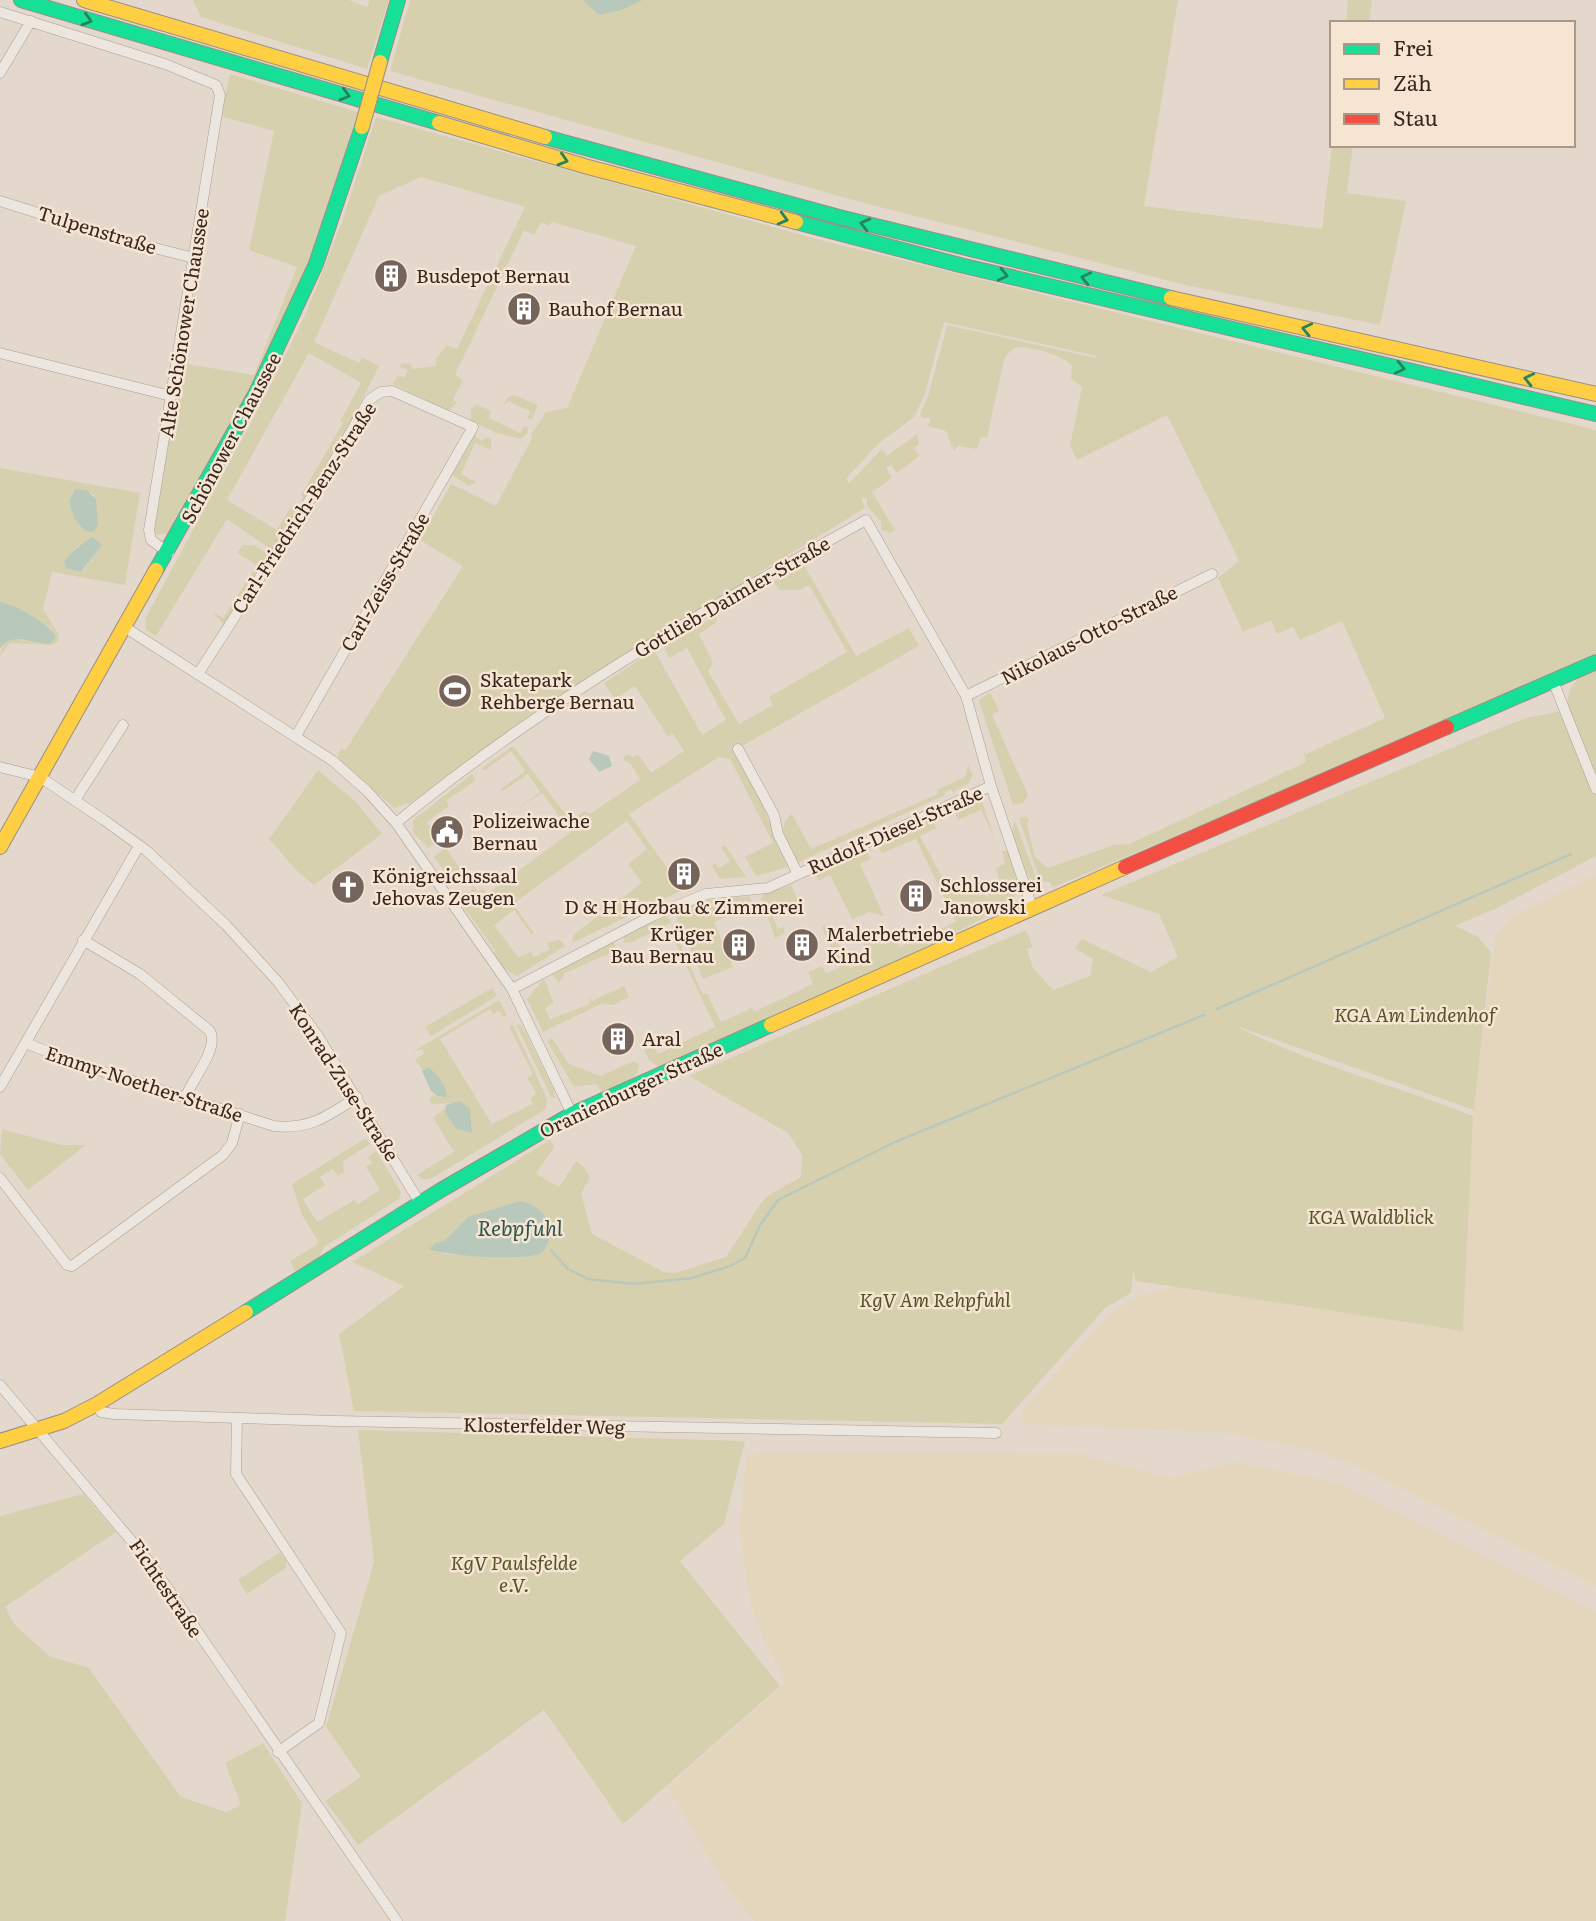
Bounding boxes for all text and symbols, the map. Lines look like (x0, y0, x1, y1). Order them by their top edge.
one-way arrow (80, 11, 92, 26)
legend (1330, 21, 1575, 147)
text: Frei (1393, 31, 1433, 62)
text: Zäh (1393, 66, 1432, 97)
one-way arrow (339, 87, 351, 102)
text: Stau (1393, 101, 1438, 132)
one-way arrow (557, 152, 569, 167)
street label: Tulpenstraße (34, 198, 161, 261)
street label: Alte Schönower Chaussee (151, 206, 215, 440)
one-way arrow (777, 211, 789, 225)
one-way arrow (859, 218, 871, 232)
building icon: Busdepot Bernau (372, 257, 410, 295)
place label: Busdepot Bernau (416, 261, 570, 289)
one-way arrow (997, 267, 1009, 281)
one-way arrow (1080, 272, 1092, 286)
building icon: Bauhof Bernau (505, 290, 543, 328)
place label: Bauhof Bernau (548, 294, 683, 322)
one-way arrow (1302, 323, 1314, 337)
street label: Schönower Chaussee (173, 347, 287, 528)
one-way arrow (1394, 360, 1406, 374)
one-way arrow (1523, 373, 1535, 387)
street label: Carl-Friedrich-Benz-Straße (224, 396, 382, 619)
street label: Carl-Zeiss-Straße (333, 507, 435, 656)
street label: Gottlieb-Daimler-Straße (629, 529, 835, 664)
street label: Nikolaus-Otto-Straße (995, 577, 1182, 691)
place label: Skatepark Rehberge Bernau (480, 665, 634, 715)
sports icon: Skatepark Rehberge Bernau (436, 672, 474, 710)
street label: Rudolf-Diesel-Straße (802, 778, 987, 880)
place label: Polizeiwache Bernau (472, 806, 590, 856)
public building icon: Polizeiwache Bernau (428, 813, 466, 851)
building icon: D & H Hozbau & Zimmerei (665, 855, 703, 893)
place label: Königreichssaal Jehovas Zeugen (372, 861, 517, 911)
church icon: Königreichssaal Jehovas Zeugen (329, 868, 367, 906)
place label: Schlosserei Janowski (940, 870, 1042, 920)
building icon: Schlosserei Janowski (897, 877, 935, 915)
place label: D & H Hozbau & Zimmerei (564, 892, 804, 920)
place label: Krüger Bau Bernau (610, 919, 714, 969)
place label: Malerbetriebe Kind (826, 919, 954, 969)
building icon: Krüger Bau Bernau (720, 926, 758, 964)
building icon: Malerbetriebe Kind (783, 926, 821, 964)
street label: Konrad-Zuse-Straße (283, 997, 407, 1166)
park label: KGA Am Lindenhof (1334, 1000, 1498, 1028)
building icon: Aral (599, 1020, 637, 1058)
place label: Aral (642, 1024, 681, 1052)
street label: Oranienburger Straße (534, 1034, 727, 1144)
street label: Emmy-Noether-Straße (42, 1038, 247, 1128)
park label: KGA Waldblick (1308, 1202, 1435, 1230)
water label: Rebpfuhl (477, 1211, 563, 1242)
park label: KgV Am Rehpfuhl (859, 1285, 1011, 1313)
street label: Klosterfelder Weg (463, 1410, 626, 1440)
street label: Fichtestraße (123, 1532, 210, 1643)
park label: KgV Paulsfelde e.V. (450, 1548, 578, 1598)

